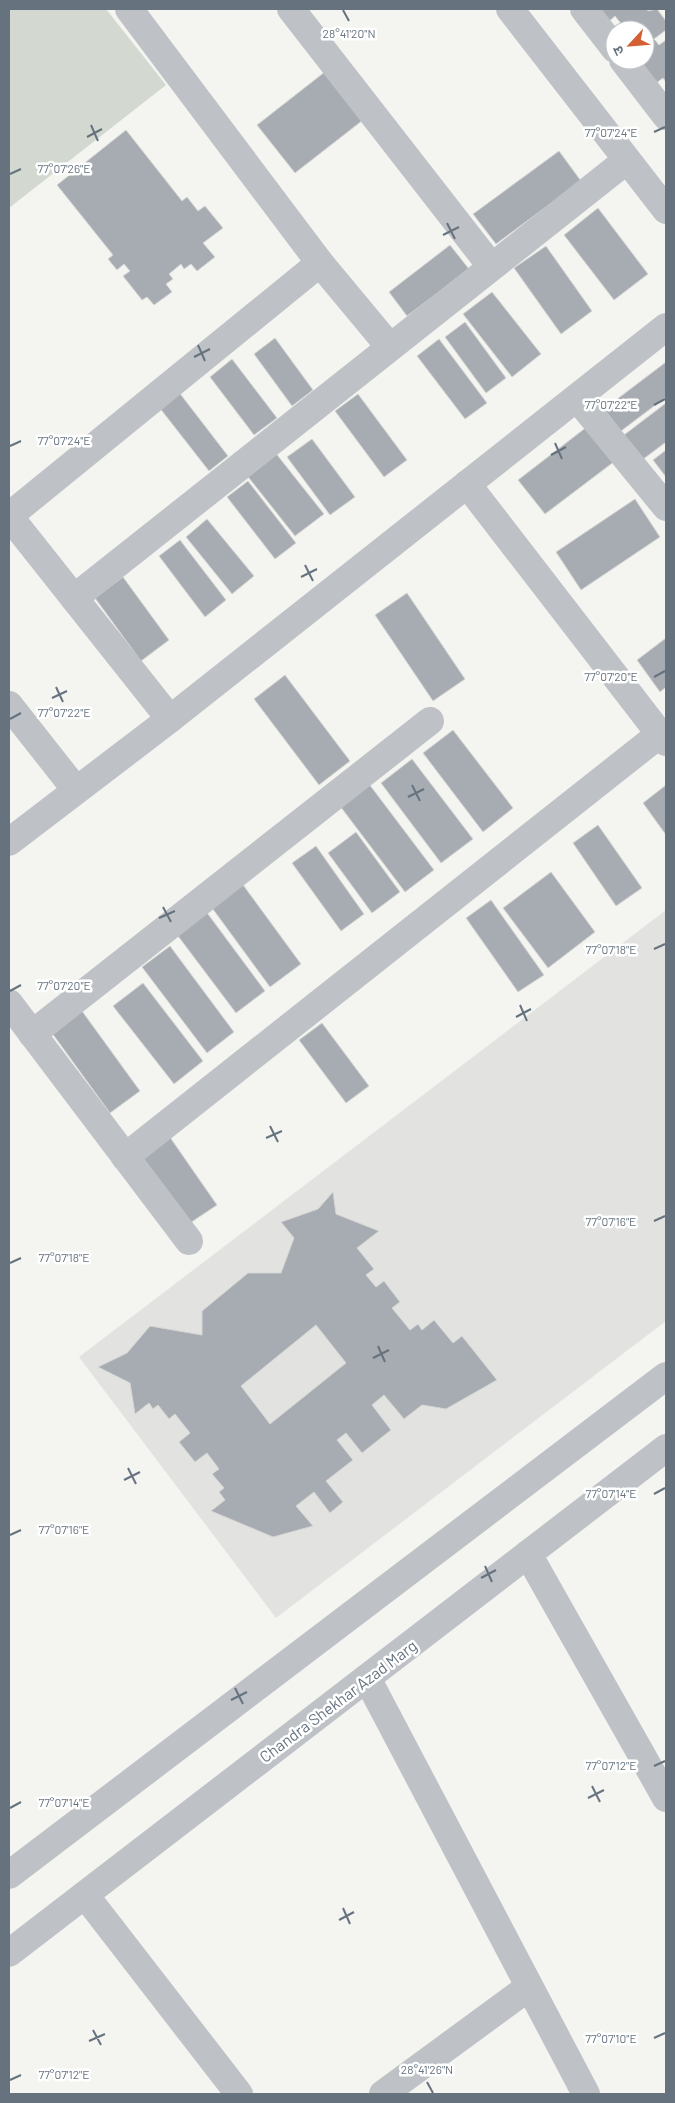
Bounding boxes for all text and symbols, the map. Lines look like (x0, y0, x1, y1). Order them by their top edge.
north arrow (605, 20, 655, 70)
text: 28°41'20"N (322, 26, 376, 40)
text: उ (608, 43, 627, 58)
text: 77°07'24"E (584, 125, 638, 139)
text: 77°07'26"E (38, 161, 91, 175)
text: 77°07'22"E (584, 397, 638, 411)
text: 77°07'24"E (37, 433, 91, 447)
text: 77°07'20"E (584, 669, 638, 683)
text: 77°07'22"E (37, 705, 91, 719)
text: 77°07'18"E (586, 942, 636, 956)
text: 77°07'20"E (37, 978, 91, 992)
text: 77°07'16"E (586, 1214, 636, 1228)
text: 77°07'18"E (39, 1250, 89, 1264)
text: 77°07'14"E (585, 1486, 637, 1500)
text: 77°07'16"E (39, 1522, 89, 1536)
street label: Chandra Shekhar Azad Marg (255, 1635, 420, 1766)
text: 77°07'12"E (585, 1758, 637, 1772)
text: 77°07'14"E (38, 1795, 90, 1809)
text: 77°07'10"E (585, 2031, 637, 2045)
text: 28°41'26"N (401, 2062, 453, 2076)
text: 77°07'12"E (38, 2067, 90, 2081)

